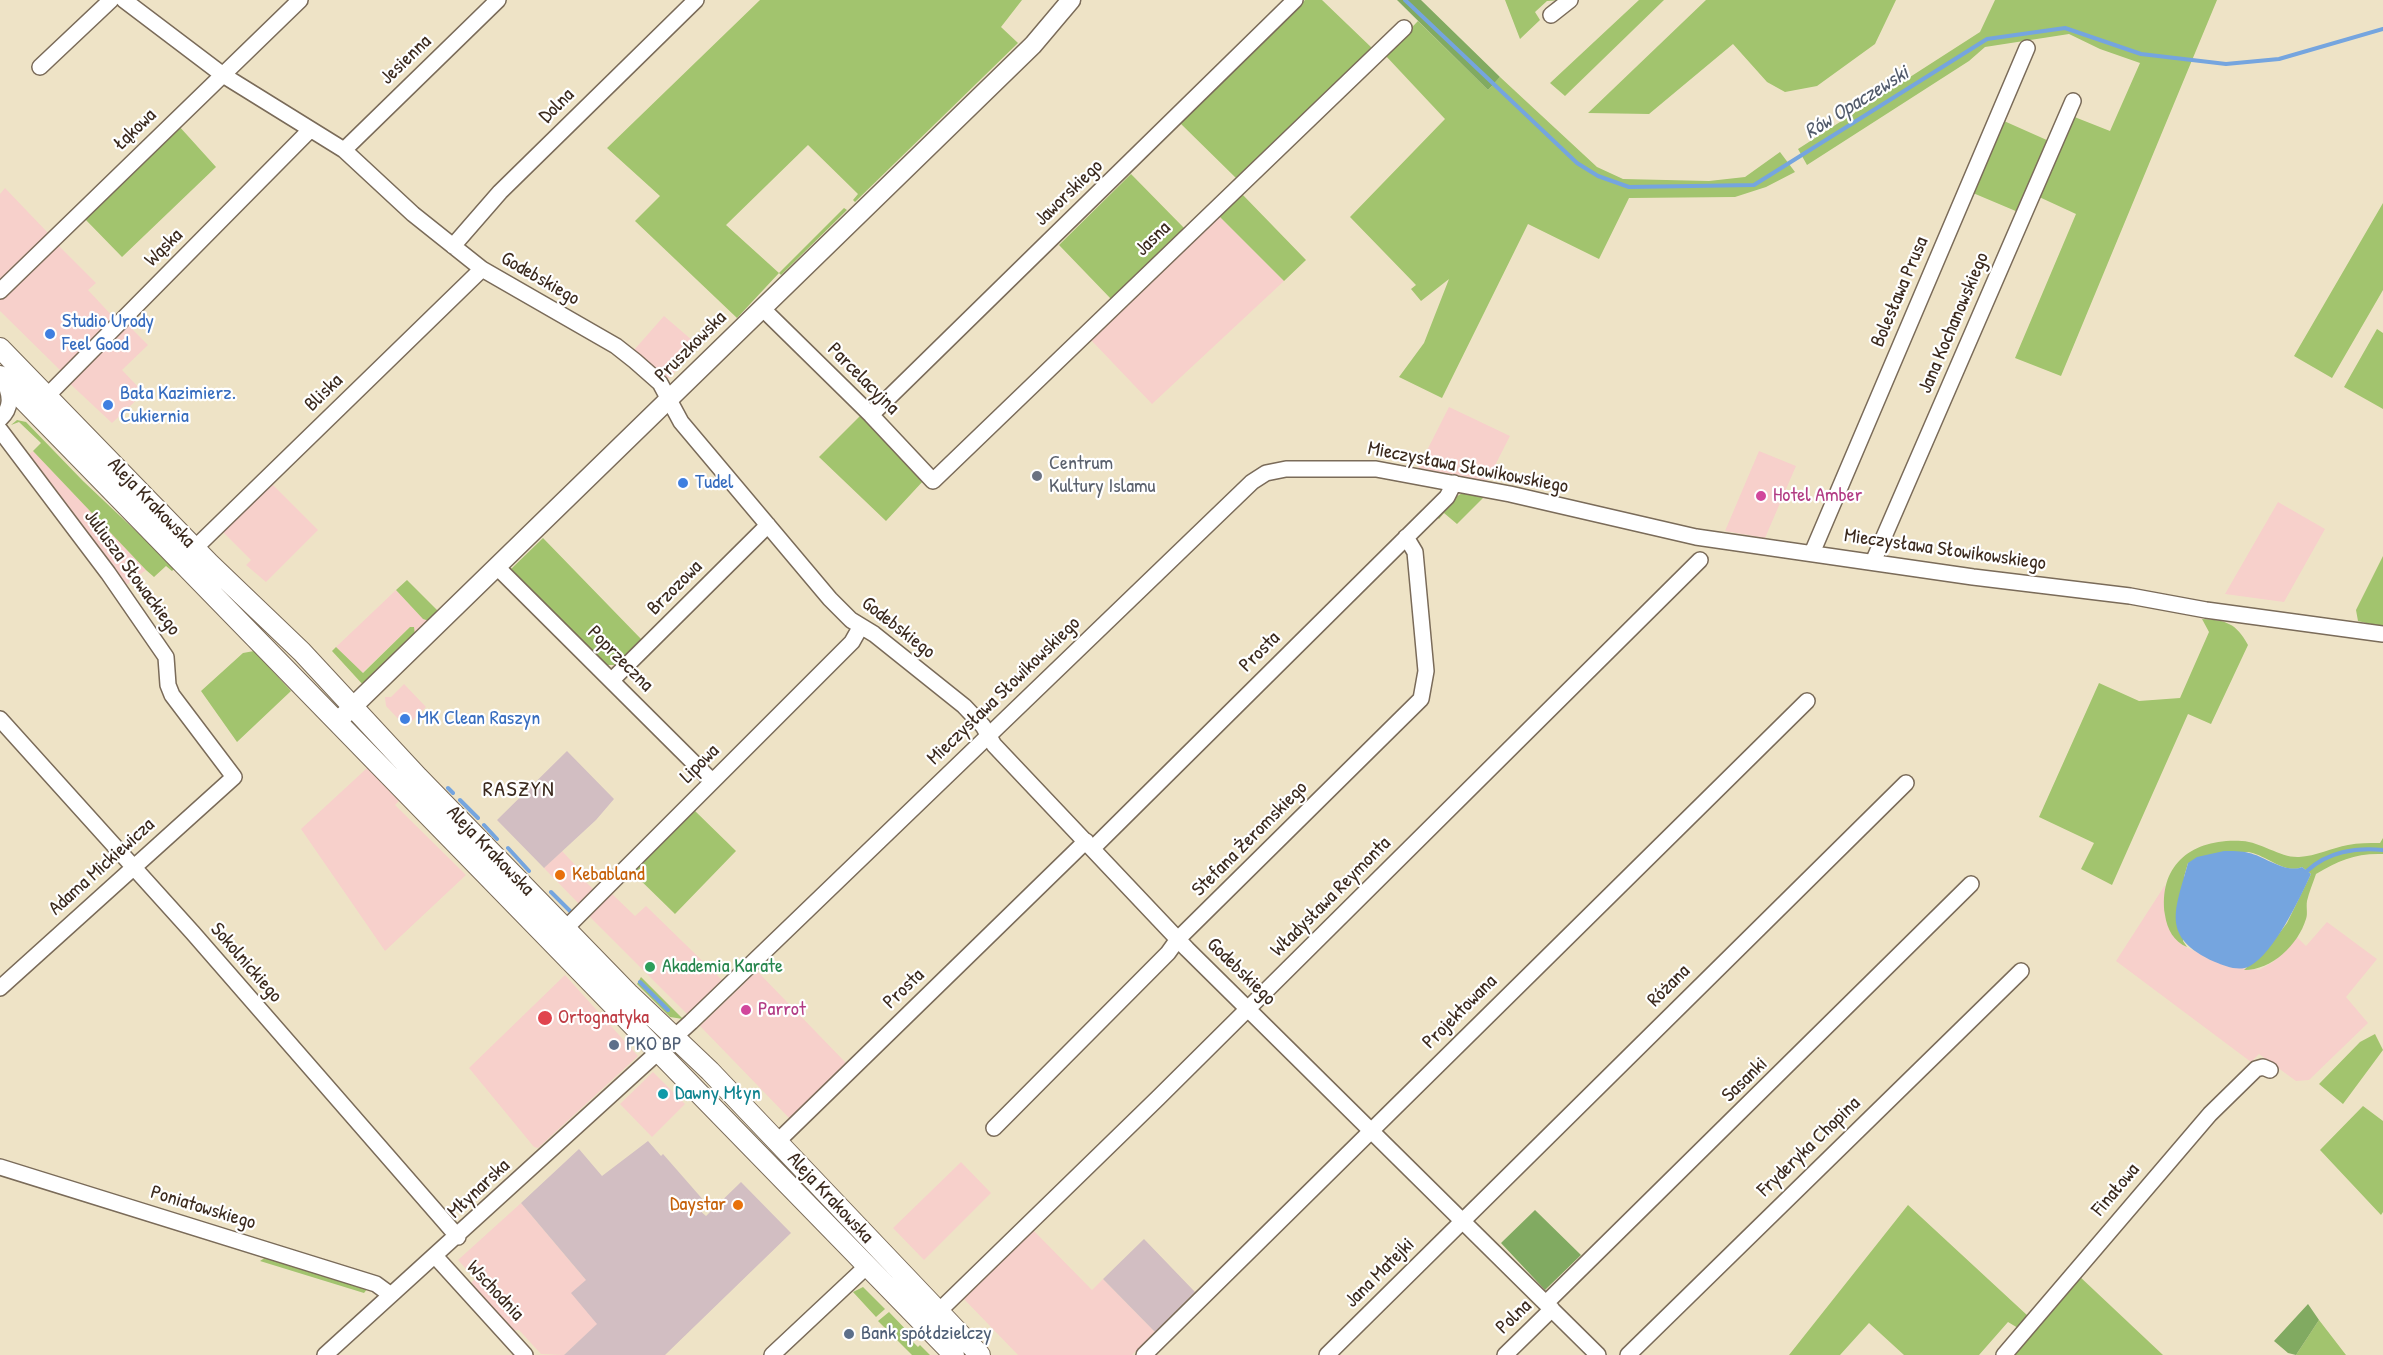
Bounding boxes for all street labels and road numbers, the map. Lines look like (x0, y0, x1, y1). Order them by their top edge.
street label: Jesienna (376, 30, 436, 90)
street label: Dolna (534, 83, 580, 129)
street label: Łąkowa (109, 104, 161, 156)
street label: Jaworskiego (1030, 155, 1108, 231)
street label: Jasna (1130, 217, 1176, 261)
street label: Wąska (140, 224, 188, 272)
street label: Bolesława Prusa (1866, 233, 1934, 351)
street label: Godebskiego (496, 247, 584, 311)
street label: Jana Kochanowskiego (1913, 249, 1995, 397)
street label: Pruszkowska (650, 306, 732, 388)
street label: Parcelacyjna (822, 338, 904, 420)
street label: Bliska (300, 369, 348, 417)
street label: Mieczysława Słowikowskiego (1366, 437, 1570, 499)
street label: Aleja Krakowska (102, 453, 200, 553)
street label: Juliusza Słowackiego (78, 506, 186, 640)
street label: Mieczysława Słowikowskiego (1843, 524, 2047, 576)
street label: Brzozowa (642, 555, 708, 621)
street label: Godebskiego (856, 592, 940, 664)
street label: Mieczysława Słowikowskiego (922, 612, 1086, 770)
street label: Poprzeczna (582, 621, 658, 697)
street label: Prosta (1235, 627, 1285, 677)
street label: Lipowa (675, 739, 725, 789)
street label: Stefana Żeromskiego (1187, 776, 1313, 902)
street label: Aleja Krakowska (441, 801, 539, 901)
street label: Adama Mickiewicza (44, 813, 160, 921)
street label: Władysława Reymonta (1266, 832, 1396, 962)
street label: Sokolnickiego (205, 918, 287, 1008)
street label: Godebskiego (1201, 933, 1281, 1011)
street label: Różana (1643, 960, 1695, 1012)
street label: Prosta (878, 964, 930, 1014)
street label: Projektowana (1418, 970, 1502, 1054)
street label: Sasanki (1717, 1052, 1773, 1108)
street label: Fryderyka Chopina (1753, 1092, 1865, 1202)
street label: Aleja Krakowska (782, 1148, 878, 1248)
street label: Młynarska (443, 1154, 515, 1224)
street label: Finałowa (2087, 1159, 2145, 1221)
street label: Poniatowskiego (148, 1181, 258, 1235)
street label: Jana Matejki (1340, 1233, 1420, 1313)
street label: Wschodnia (461, 1256, 529, 1326)
street label: Polna (1491, 1295, 1537, 1339)

